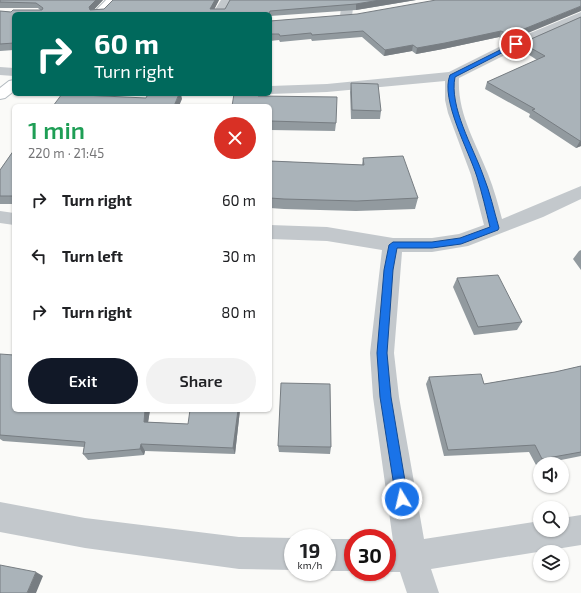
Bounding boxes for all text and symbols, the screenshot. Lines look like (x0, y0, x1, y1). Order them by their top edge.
text: 60 m (94, 26, 159, 60)
pin (499, 27, 533, 61)
icon: right (28, 28, 80, 80)
icon: arrive (505, 33, 527, 55)
text: Turn right (94, 60, 174, 82)
text: 1 min (28, 115, 85, 144)
button: close (214, 117, 256, 159)
text: 220 m · 21:45 (28, 145, 104, 161)
icon: right (28, 189, 50, 211)
text: Turn right (62, 191, 132, 209)
text: 60 m (222, 191, 256, 209)
icon: left (28, 245, 50, 267)
text: Turn left (62, 247, 123, 265)
text: 30 m (222, 247, 256, 265)
icon: right (28, 301, 50, 323)
text: Turn right (62, 303, 132, 321)
text: 80 m (221, 303, 256, 321)
button: Exit (28, 358, 138, 404)
button: Share (146, 358, 256, 404)
map controls (533, 457, 569, 581)
button: sound (533, 457, 569, 493)
position arrow (381, 478, 423, 520)
button: search (533, 501, 569, 537)
speed limit sign: 30 (344, 529, 396, 581)
text: 19 (300, 538, 320, 562)
button: layers (533, 545, 569, 581)
text: km/h (298, 559, 322, 571)

